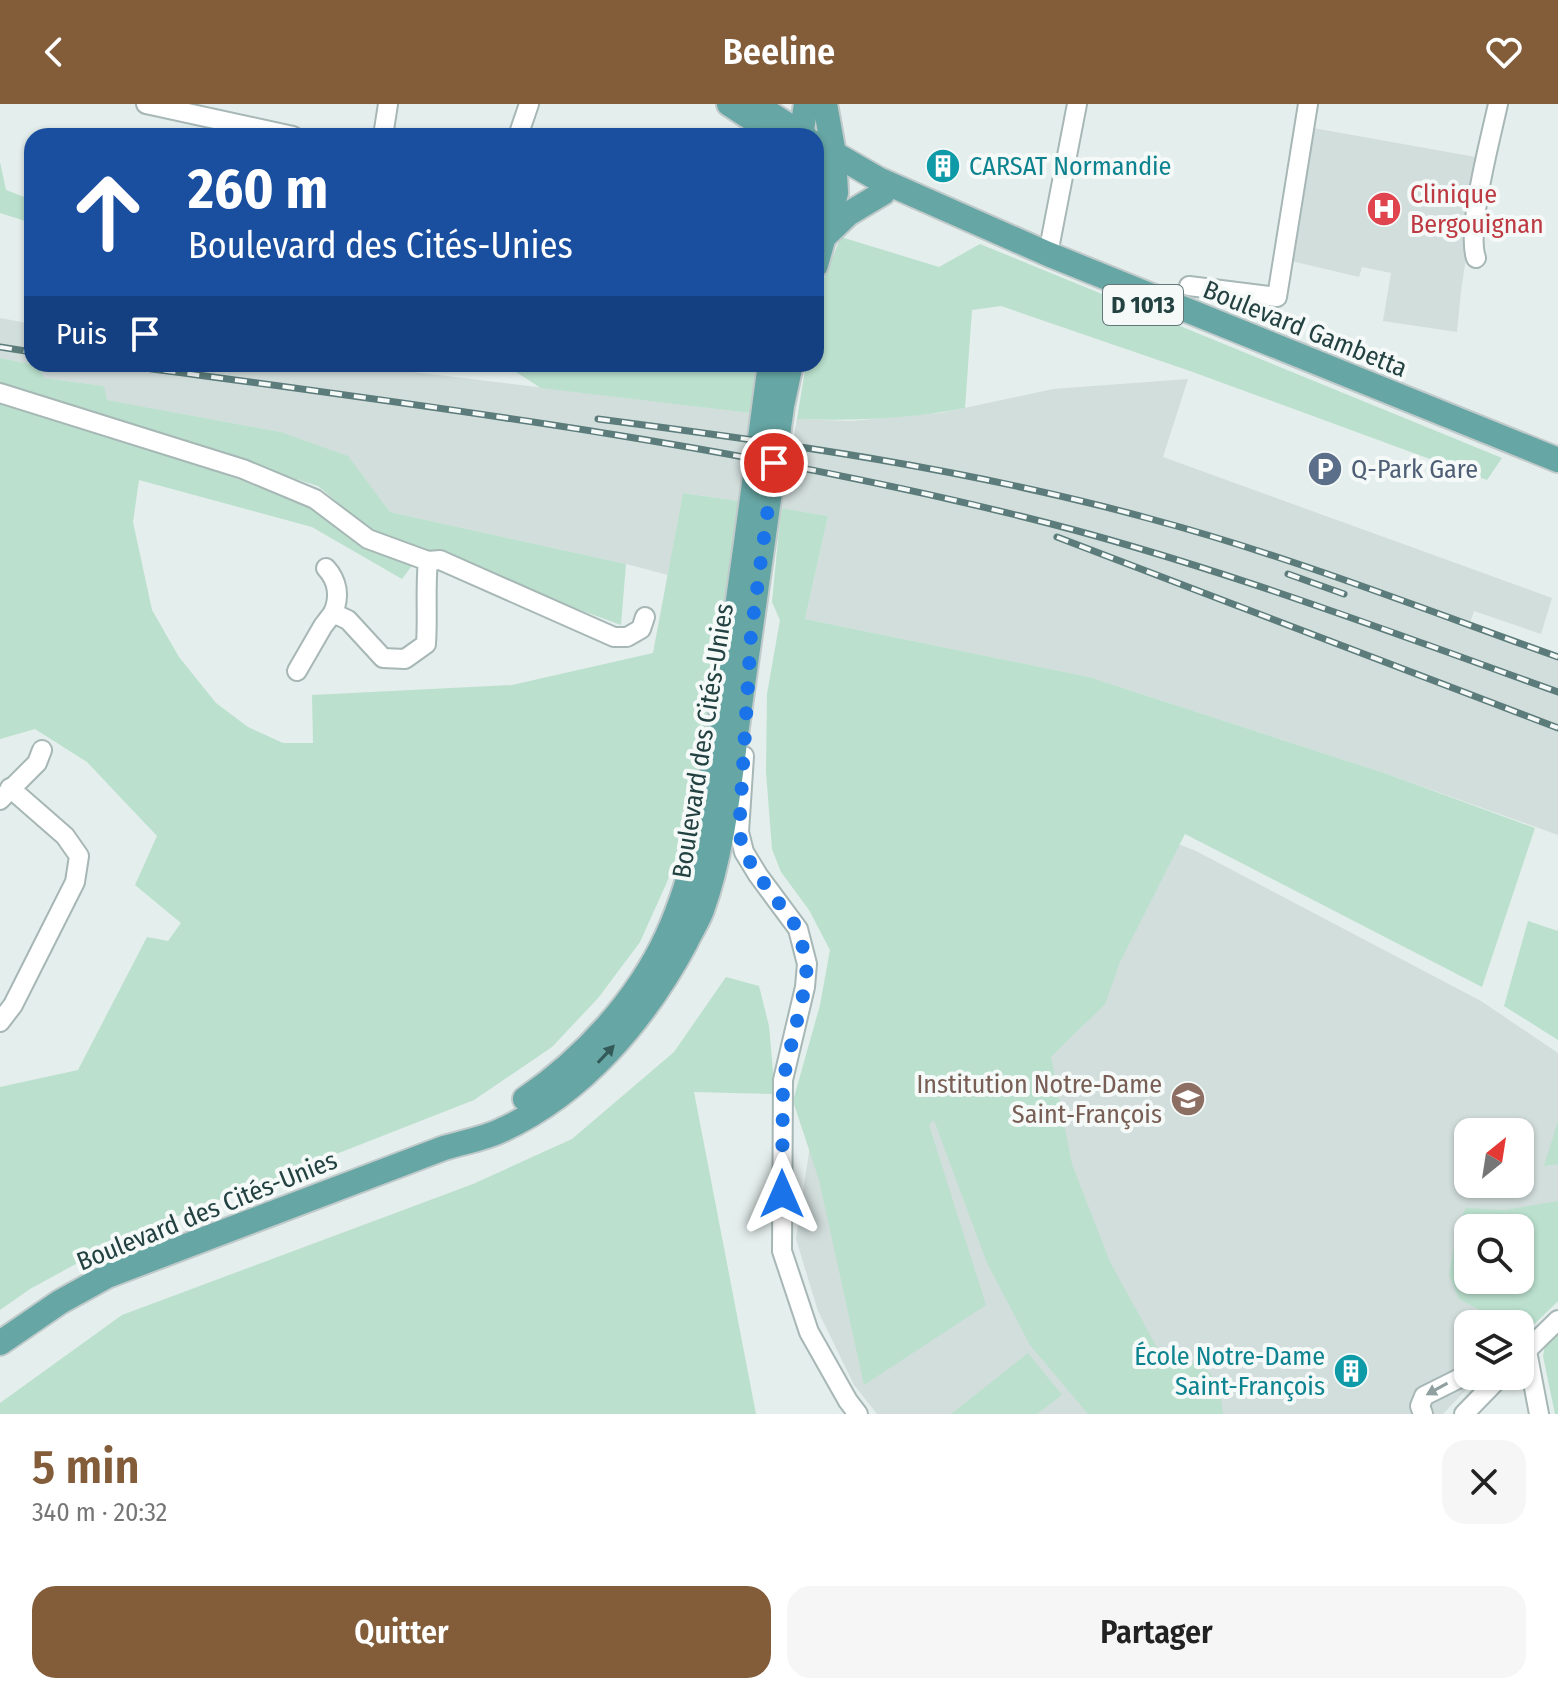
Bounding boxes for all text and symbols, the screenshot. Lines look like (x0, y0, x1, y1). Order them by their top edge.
icon: back (32, 30, 76, 74)
text: Beeline (723, 30, 835, 74)
icon: heart (1482, 30, 1526, 74)
building icon: CARSAT Normandie (924, 147, 962, 185)
place label: CARSAT Normandie (969, 151, 1171, 182)
text: 260 m (188, 156, 328, 223)
icon: ahead (56, 160, 160, 264)
place label: Clinique Bergouignan (1410, 179, 1544, 240)
hospital icon: Clinique Bergouignan (1365, 190, 1403, 228)
text: Boulevard des Cités-Unies (188, 224, 573, 268)
street label: Boulevard Gambetta (1199, 274, 1411, 384)
road number: D 1013 (1103, 285, 1183, 325)
icon: arrive (123, 312, 167, 356)
text: Puis (56, 316, 107, 352)
pin (740, 429, 808, 497)
icon: arrive (752, 441, 796, 485)
parking icon: Q-Park Gare (1306, 450, 1344, 488)
place label: Q-Park Gare (1351, 454, 1478, 485)
street label: Boulevard des Cités-Unies (666, 601, 740, 881)
one-way arrow (596, 1045, 614, 1064)
place label: Institution Notre‐Dame Saint‐François (916, 1069, 1162, 1130)
school or university icon: Institution Notre‐Dame Saint‐François (1169, 1080, 1207, 1118)
north arrow (1454, 1118, 1534, 1198)
map controls (1454, 1118, 1534, 1390)
street label: Boulevard des Cités-Unies (72, 1145, 342, 1277)
position arrow (740, 1152, 824, 1236)
button: search (1454, 1214, 1534, 1294)
button: layers (1454, 1310, 1534, 1390)
place label: École Notre-Dame Saint-François (1134, 1341, 1325, 1402)
building icon: École Notre-Dame Saint-François (1332, 1352, 1370, 1390)
one-way arrow (1426, 1382, 1448, 1396)
text: 5 min (32, 1438, 140, 1496)
button: close (1442, 1440, 1526, 1524)
text: 340 m · 20:32 (32, 1497, 167, 1528)
button: Quitter (32, 1586, 771, 1678)
button: Partager (787, 1586, 1526, 1678)

